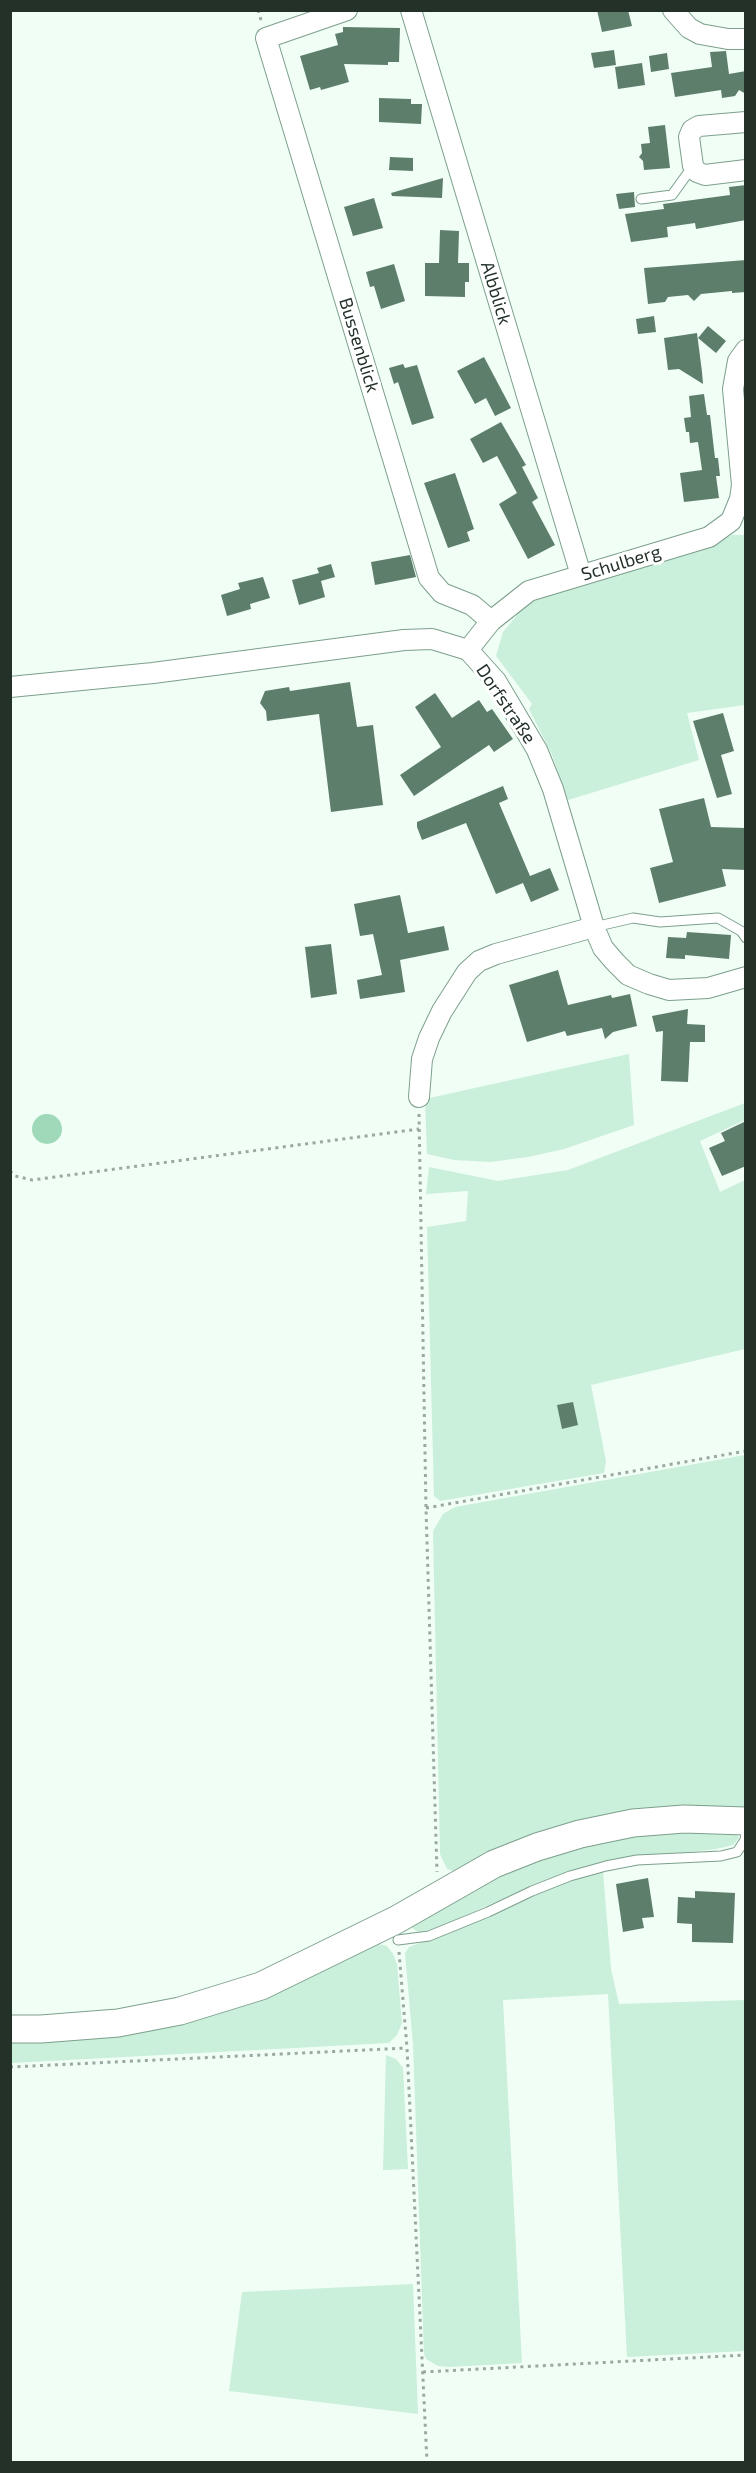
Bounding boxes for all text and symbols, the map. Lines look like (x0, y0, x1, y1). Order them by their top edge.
street label: Albblick (476, 259, 516, 327)
street label: Bussenblick (334, 295, 384, 395)
street label: Schulberg (579, 541, 663, 585)
street label: Dorfstraße (472, 660, 540, 748)

